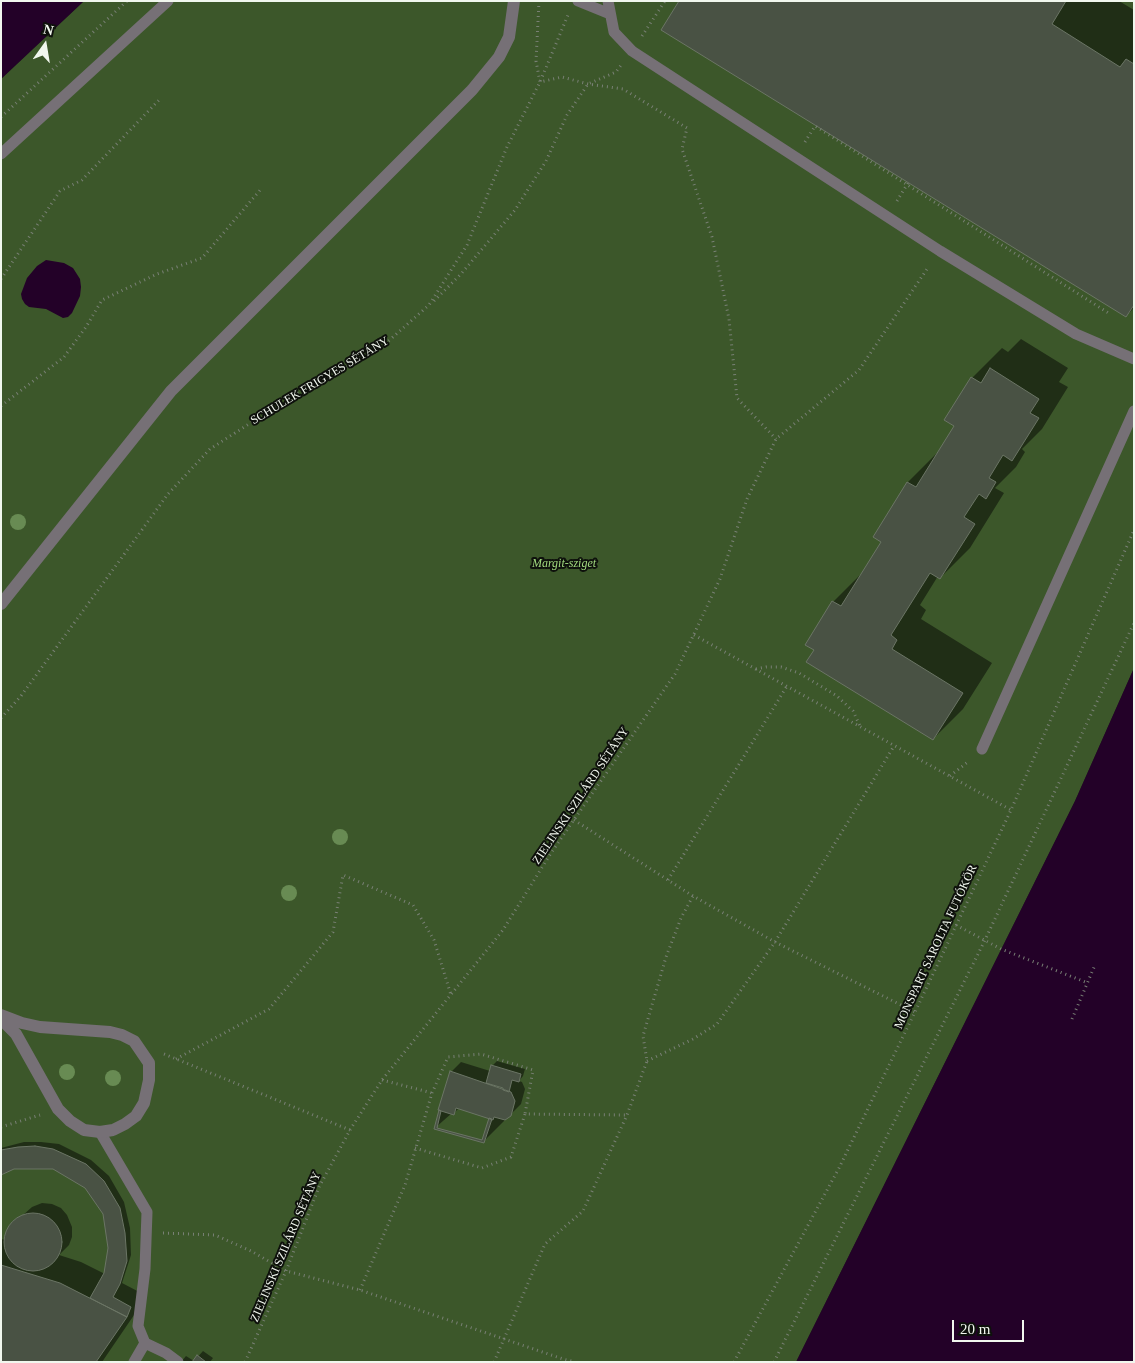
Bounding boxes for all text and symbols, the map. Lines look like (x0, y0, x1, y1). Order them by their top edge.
north arrow (20, 20, 70, 70)
text: N (42, 21, 55, 38)
street label: SCHULEK FRIGYES SÉTÁNY (248, 334, 392, 428)
park label: Margit-sziget (532, 557, 596, 571)
street label: ZIELINSKI SZILÁRD SÉTÁNY (530, 725, 632, 867)
street label: MONSPART SAROLTA FUTÓKÖR (892, 863, 980, 1031)
street label: ZIELINSKI SZILÁRD SÉTÁNY (248, 1170, 324, 1324)
scale bar (955, 1310, 1028, 1342)
text: 20 m (960, 1321, 990, 1337)

